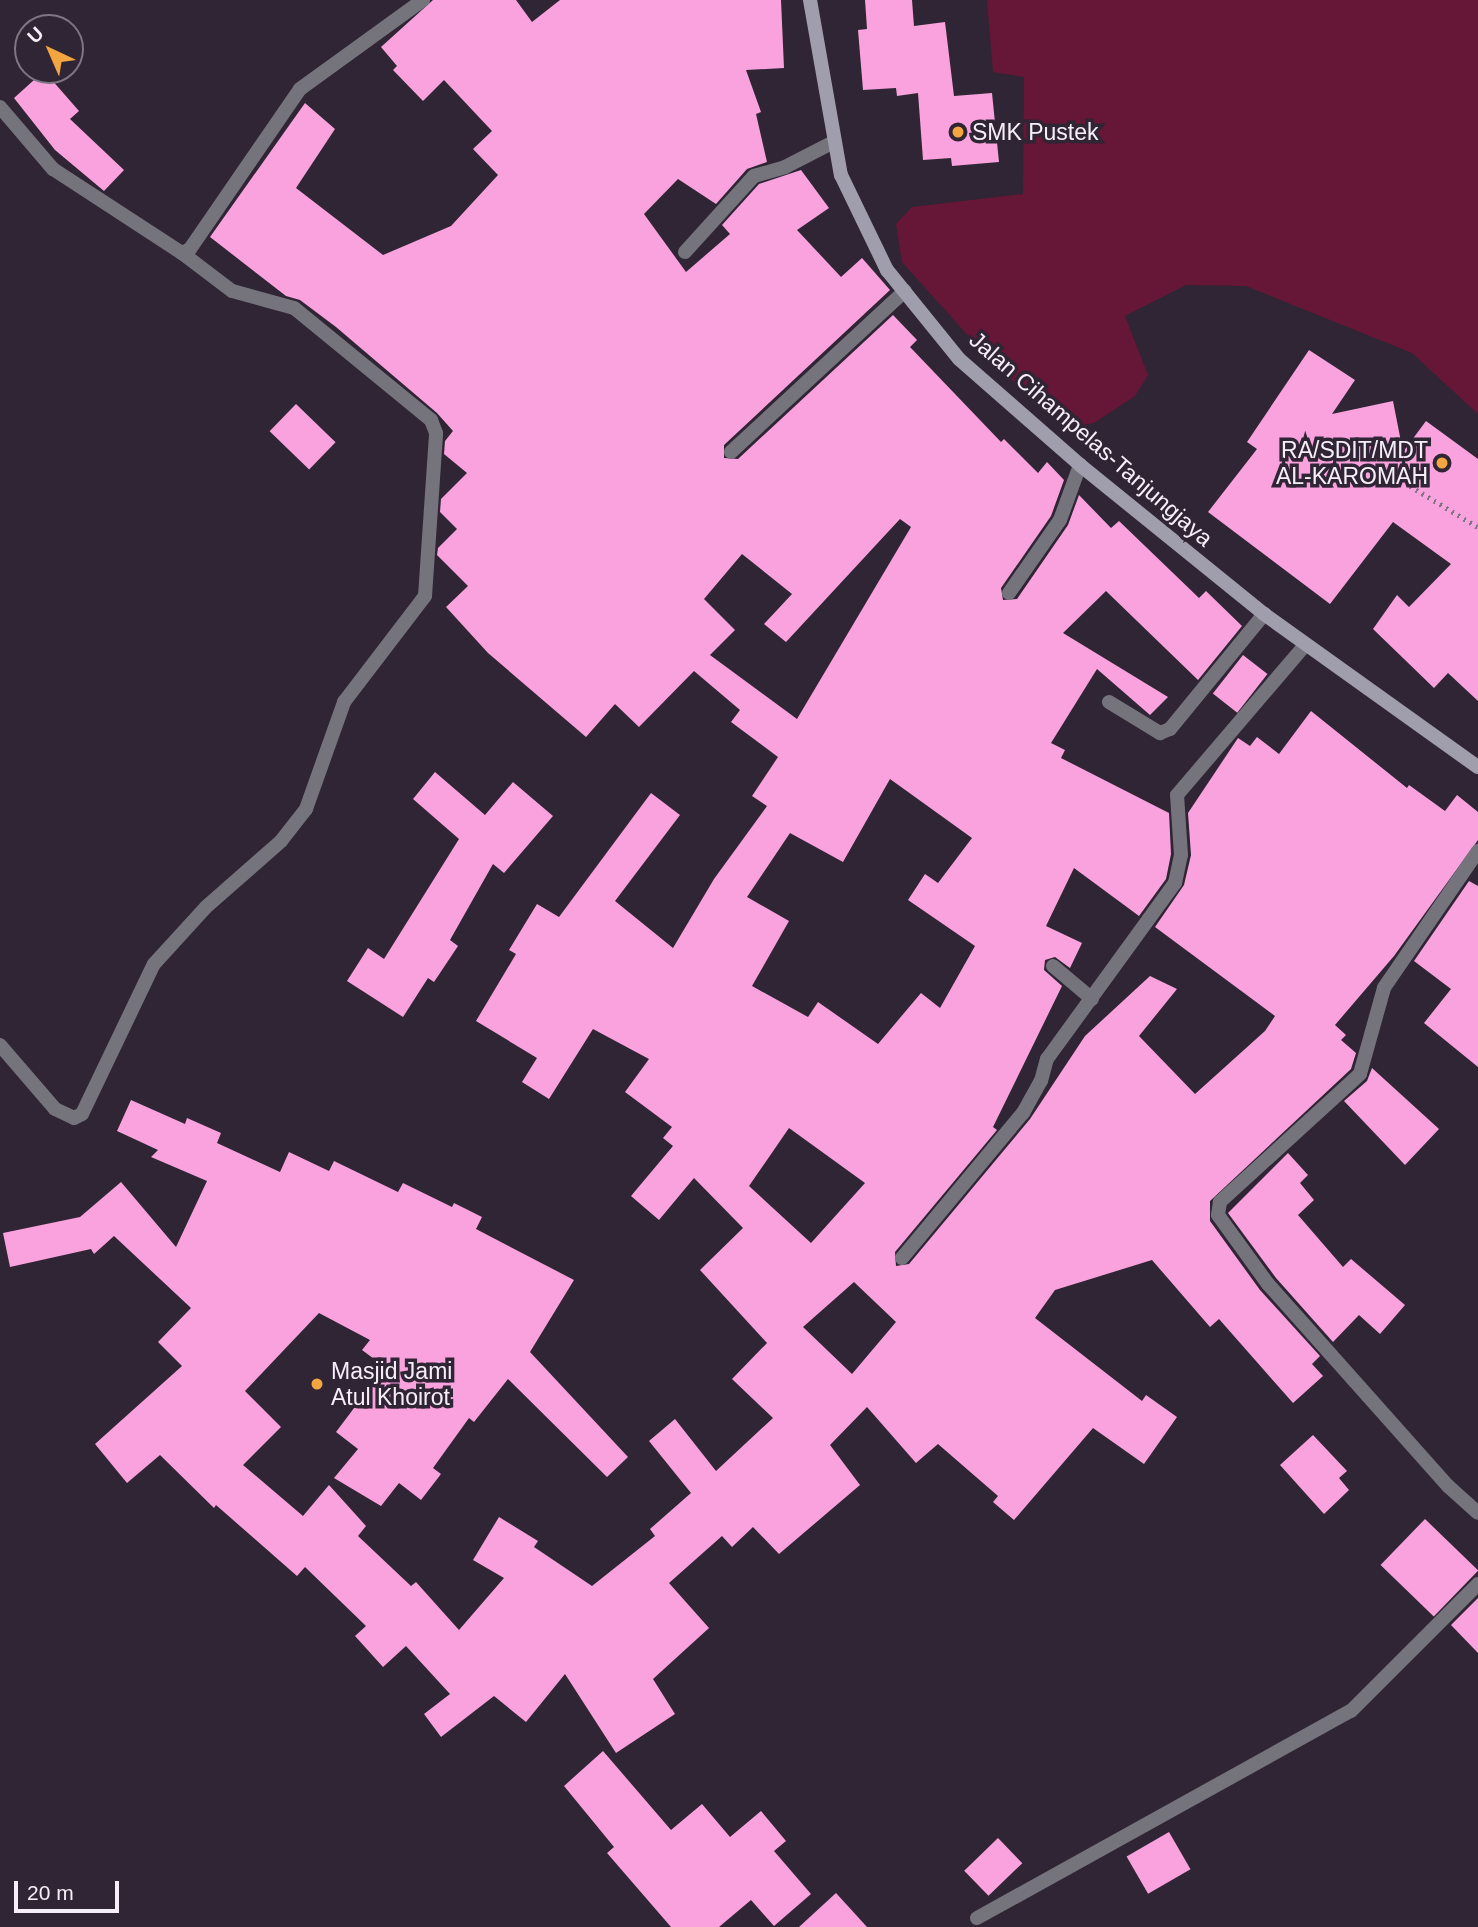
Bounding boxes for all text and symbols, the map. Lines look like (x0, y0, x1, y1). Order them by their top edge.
north arrow (14, 14, 84, 84)
text: U (23, 23, 48, 47)
place label: SMK Pustek (972, 118, 1099, 146)
marker: SMK Pustek (950, 124, 966, 140)
street label: Jalan Cihampelas-Tanjungjaya (964, 326, 1218, 552)
place label: RA/SDIT/MDT AL-KAROMAH (1276, 436, 1428, 490)
marker: RA/SDIT/MDT AL-KAROMAH (1434, 455, 1450, 471)
place label: Masjid Jami Atul Khoirot (331, 1357, 452, 1411)
marker: Masjid Jami Atul Khoirot (309, 1376, 325, 1392)
scale bar (18, 1868, 122, 1912)
text: 20 m (27, 1881, 74, 1904)

